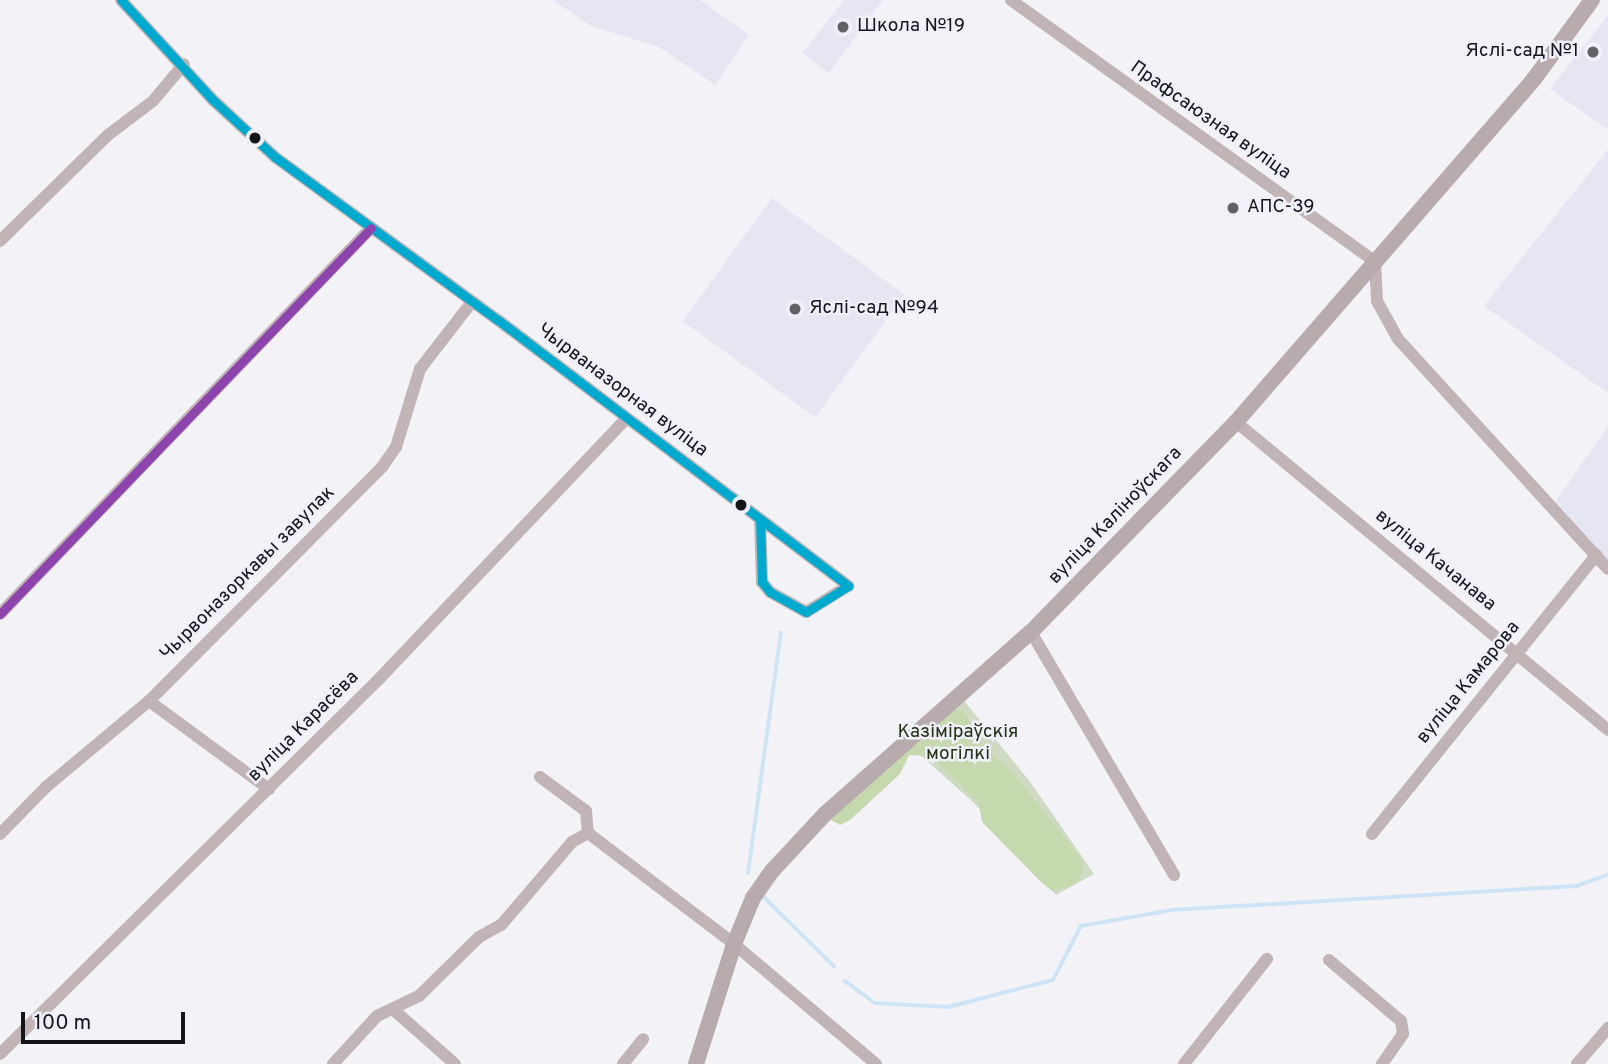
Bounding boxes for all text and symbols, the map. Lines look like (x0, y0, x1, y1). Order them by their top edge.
place label: Школа №19 (857, 16, 965, 38)
marker: Школа №19 (835, 19, 851, 35)
place label: Яслі-сад №1 (1465, 41, 1579, 63)
marker: Яслі-сад №1 (1585, 44, 1601, 60)
street label: Прафсаюзная вуліца (1125, 57, 1295, 185)
unlabelled marker (248, 131, 262, 145)
place label: АПС-39 (1247, 197, 1315, 219)
marker: АПС-39 (1225, 200, 1241, 216)
place label: Яслі-сад №94 (809, 298, 939, 320)
marker: Яслі-сад №94 (787, 301, 803, 317)
street label: Чырваназорная вуліца (532, 319, 712, 463)
street label: вуліца Каліноўскага (1044, 442, 1188, 590)
street label: Чырвоназоркавы завулак (156, 482, 340, 666)
unlabelled marker (734, 498, 748, 512)
street label: вуліца Качанава (1370, 505, 1500, 617)
street label: вуліца Камарова (1413, 617, 1525, 749)
street label: вуліца Карасёва (244, 667, 364, 787)
park label: Казіміраўскія могілкі (898, 722, 1018, 766)
scale bar (24, 998, 189, 1042)
text: 100 m (34, 1010, 91, 1037)

